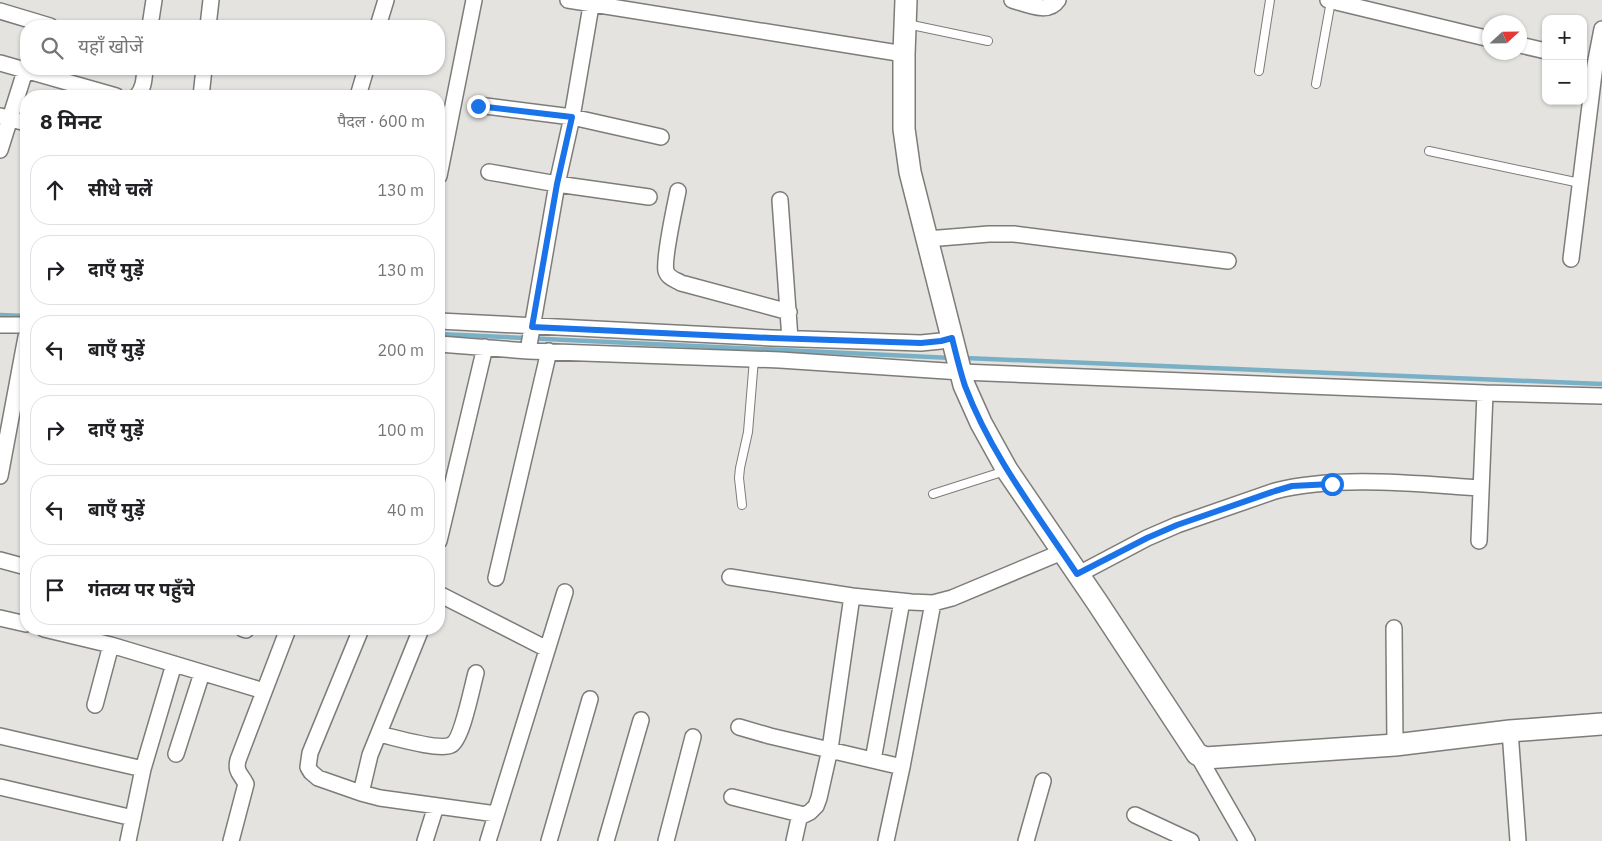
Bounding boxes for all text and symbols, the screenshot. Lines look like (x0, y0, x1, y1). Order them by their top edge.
north arrow (1482, 15, 1527, 60)
map controls (1542, 15, 1587, 105)
button: + (1542, 15, 1587, 60)
search box (20, 20, 445, 75)
icon: search (38, 34, 66, 62)
text: यहाँ खोजें (78, 34, 143, 58)
button: − (1542, 60, 1587, 105)
route end (467, 95, 490, 118)
text: 8 मिनट (40, 107, 102, 135)
text: पैदल · 600 m (337, 111, 425, 131)
icon: ahead (41, 176, 69, 204)
text: सीधे चलें (88, 177, 152, 201)
text: 130 m (377, 180, 424, 200)
icon: right (41, 256, 69, 284)
text: दाएँ मुड़ें (88, 257, 144, 281)
text: 130 m (377, 260, 424, 280)
icon: left (41, 336, 69, 364)
text: बाएँ मुड़ें (88, 337, 145, 361)
text: 200 m (377, 340, 424, 360)
icon: right (41, 416, 69, 444)
text: दाएँ मुड़ें (88, 417, 144, 441)
text: 100 m (377, 420, 424, 440)
route start (1321, 473, 1344, 496)
icon: left (41, 496, 69, 524)
text: बाएँ मुड़ें (88, 497, 145, 521)
text: 40 m (387, 500, 424, 520)
icon: arrive (41, 576, 69, 604)
text: गंतव्य पर पहुँचे (88, 577, 195, 601)

